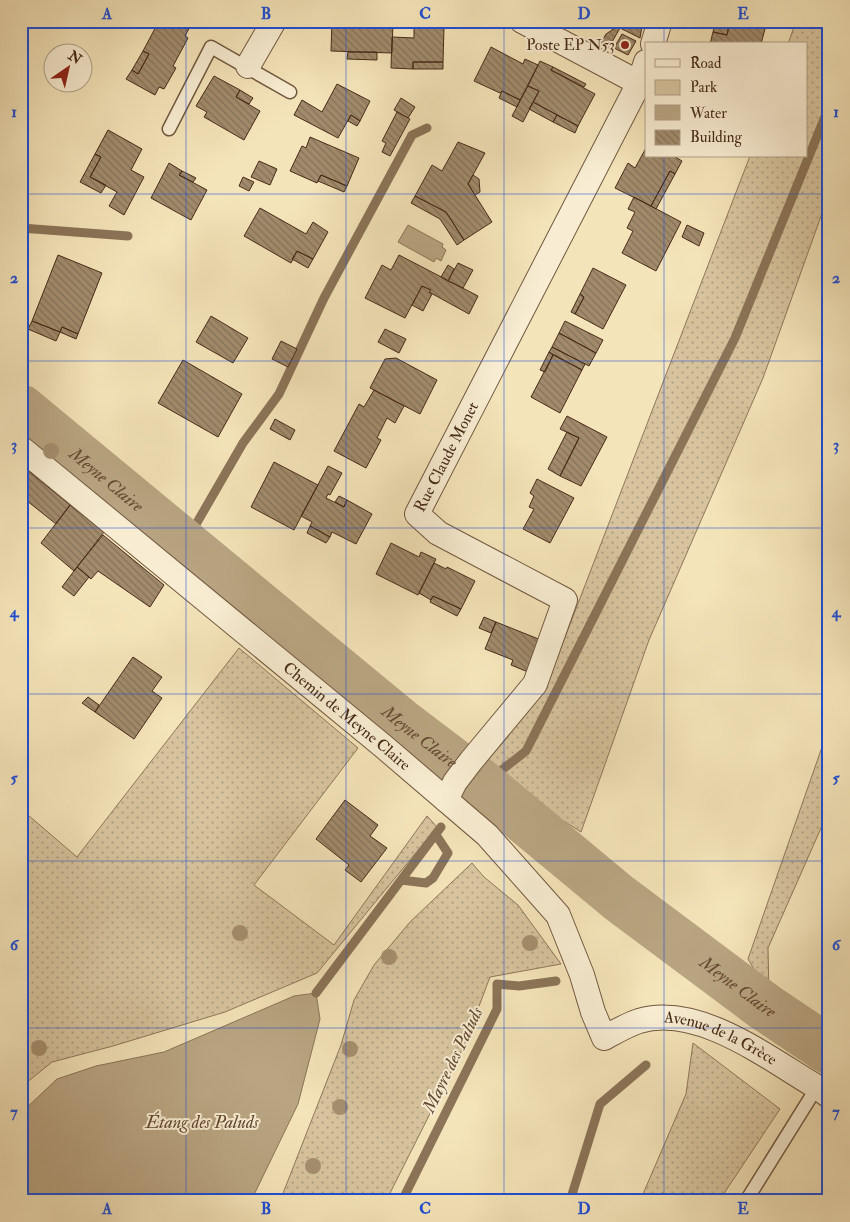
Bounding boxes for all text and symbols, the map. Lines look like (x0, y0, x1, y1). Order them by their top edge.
text: A (101, 4, 113, 24)
text: B (261, 4, 271, 24)
text: C (419, 4, 431, 24)
text: D (577, 4, 591, 24)
text: E (737, 4, 749, 24)
place label: Poste EP N53 (526, 35, 615, 55)
marker: Poste EP N53 (619, 39, 631, 51)
north arrow (42, 42, 92, 92)
legend (645, 42, 808, 158)
text: N (64, 47, 85, 68)
text: Road (690, 54, 722, 73)
text: Park (690, 78, 717, 97)
text: 1 (11, 102, 17, 122)
text: 1 (833, 102, 839, 122)
text: Water (689, 104, 727, 123)
text: Building (690, 128, 742, 147)
text: 2 (10, 268, 18, 288)
text: 2 (832, 268, 840, 288)
street label: Rue Claude Monet (410, 398, 483, 515)
text: 3 (11, 435, 17, 455)
text: 3 (833, 435, 839, 455)
water label: Meyne Claire (64, 442, 149, 518)
text: 4 (9, 602, 20, 622)
text: 4 (831, 602, 842, 622)
street label: Chemin de Meyne Claire (279, 658, 415, 775)
water label: Meyne Claire (376, 699, 463, 774)
text: 5 (10, 768, 18, 788)
text: 5 (832, 768, 840, 788)
text: 6 (10, 935, 20, 955)
text: 6 (832, 935, 842, 955)
water label: Meyne Claire (694, 950, 782, 1023)
water label: Mayre des Paluds (417, 1002, 489, 1117)
street label: Avenue de la Grèce (662, 1007, 781, 1070)
text: 7 (10, 1102, 18, 1122)
text: 7 (832, 1102, 840, 1122)
water label: Étang des Paluds (145, 1111, 259, 1134)
text: A (101, 1199, 113, 1219)
text: B (261, 1199, 271, 1219)
text: C (419, 1199, 431, 1219)
text: D (577, 1199, 591, 1219)
text: E (737, 1199, 749, 1219)

